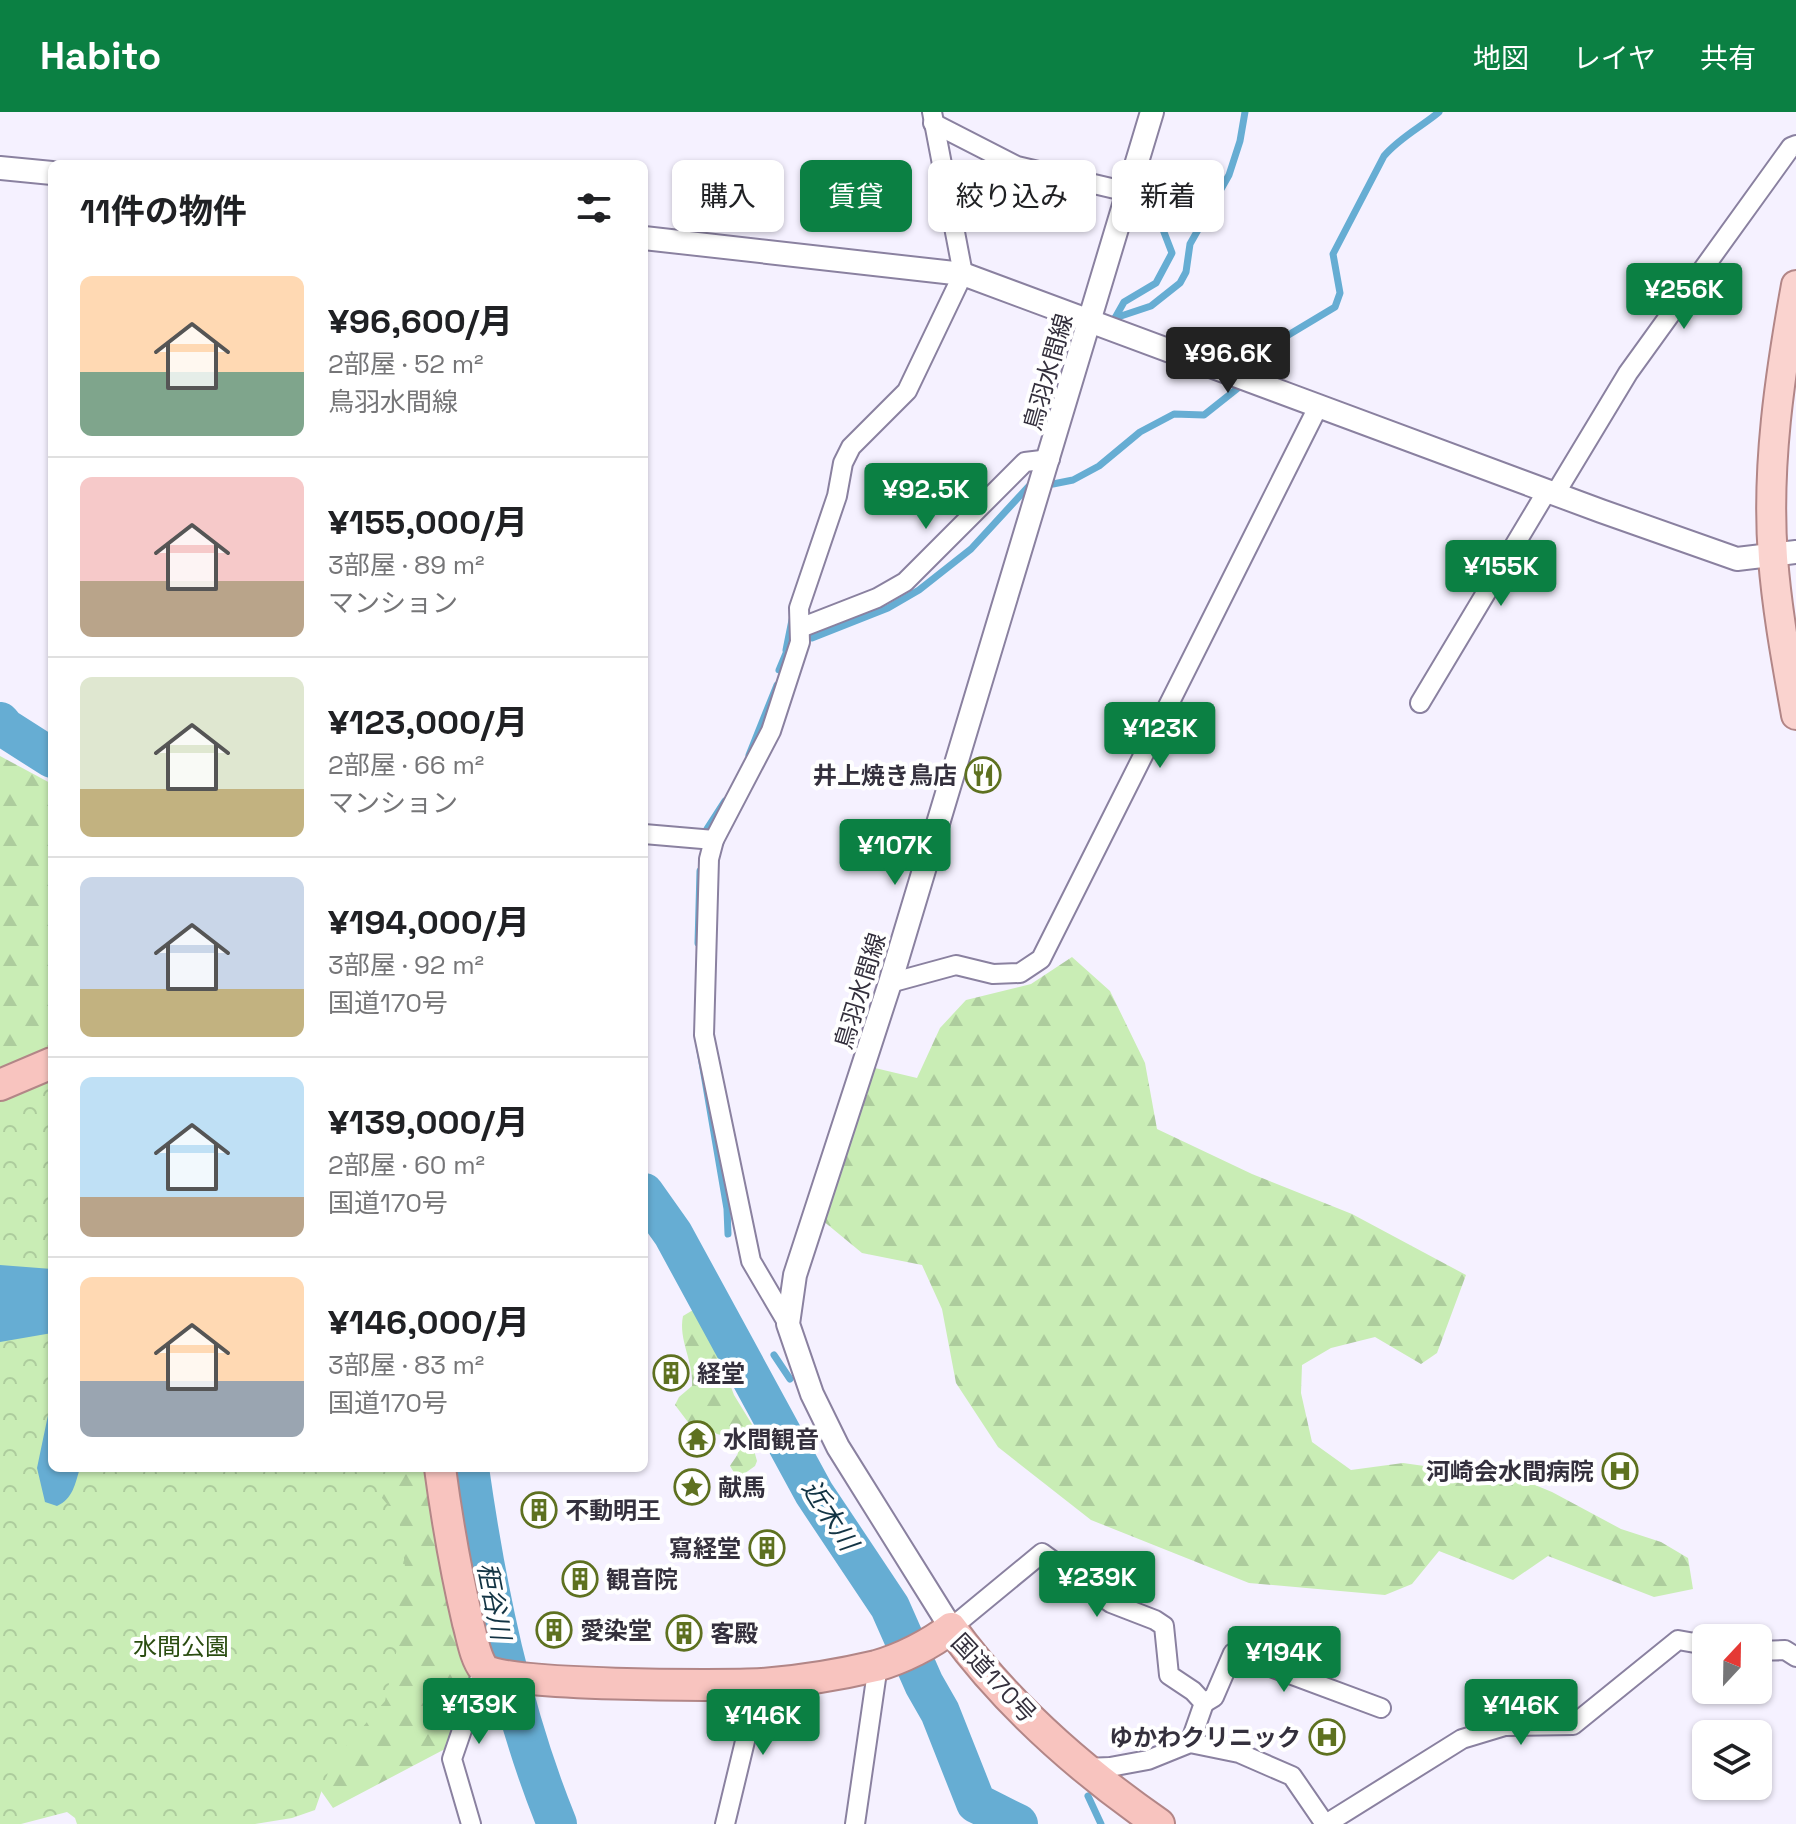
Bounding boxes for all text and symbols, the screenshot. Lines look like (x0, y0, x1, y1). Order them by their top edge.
text: Habito (40, 32, 161, 80)
text: 地図 (1473, 40, 1529, 76)
text: レイヤ (1573, 40, 1656, 76)
text: 共有 (1700, 40, 1756, 76)
chip: 購入 (672, 160, 784, 232)
chip: 賃貸 (800, 160, 912, 232)
chip: 絞り込み (928, 160, 1096, 232)
chip: 新着 (1112, 160, 1224, 232)
icon: filters (572, 186, 616, 230)
text: 11件の物件 (80, 190, 247, 233)
pin: ¥256K (1628, 263, 1740, 331)
text: ¥256K (1644, 272, 1724, 306)
text: ¥96,600/月 (328, 300, 513, 343)
icon: home (144, 308, 240, 404)
street label: 鳥羽水間線 (1017, 310, 1079, 434)
pin: ¥96.6K (1163, 327, 1293, 395)
text: ¥96.6K (1184, 336, 1272, 370)
text: 2部屋 · 52 m² (328, 347, 484, 381)
text: 鳥羽水間線 (328, 385, 458, 419)
pin: ¥92.5K (861, 463, 991, 531)
text: ¥92.5K (882, 472, 970, 506)
text: ¥155,000/月 (328, 501, 528, 544)
icon: home (144, 509, 240, 605)
pin: ¥155K (1445, 540, 1557, 608)
text: 3部屋 · 89 m² (328, 548, 485, 582)
text: ¥155K (1463, 549, 1539, 583)
text: マンション (328, 586, 458, 620)
text: ¥123,000/月 (328, 701, 528, 744)
pin: ¥123K (1104, 702, 1216, 770)
icon: home (144, 709, 240, 805)
text: ¥123K (1122, 711, 1198, 745)
text: 2部屋 · 66 m² (328, 748, 484, 782)
restaurant icon: 井上焼き鳥店 (964, 756, 1002, 794)
place label: 井上焼き鳥店 (813, 760, 957, 791)
text: マンション (328, 786, 458, 820)
pin: ¥107K (839, 819, 951, 887)
text: ¥107K (858, 828, 932, 862)
text: ¥194,000/月 (328, 901, 530, 944)
icon: home (144, 909, 240, 1005)
street label: 鳥羽水間線 (828, 929, 892, 1053)
text: 3部屋 · 92 m² (328, 948, 484, 982)
text: 国道170号 (328, 986, 448, 1020)
text: ¥139,000/月 (328, 1101, 529, 1144)
icon: home (144, 1109, 240, 1205)
text: 2部屋 · 60 m² (328, 1148, 485, 1182)
text: 国道170号 (328, 1186, 448, 1220)
text: ¥146,000/月 (328, 1301, 530, 1344)
icon: home (144, 1309, 240, 1405)
text: 3部屋 · 83 m² (328, 1348, 484, 1382)
building icon: 経堂 (652, 1354, 690, 1392)
place label: 経堂 (697, 1358, 745, 1389)
text: 国道170号 (328, 1386, 448, 1420)
temple icon: 水間観音 (678, 1420, 716, 1458)
place label: 水間観音 (723, 1424, 819, 1455)
hospital icon: 河崎会水間病院 (1601, 1452, 1639, 1490)
place label: 河崎会水間病院 (1426, 1456, 1594, 1487)
place icon: 献馬 (673, 1468, 711, 1506)
place label: 献馬 (718, 1472, 766, 1503)
water label: 近木川 (794, 1473, 867, 1559)
building icon: 不動明王 (520, 1491, 558, 1529)
place label: 不動明王 (565, 1495, 661, 1526)
building icon: 寫経堂 (748, 1529, 786, 1567)
place label: 寫経堂 (669, 1533, 741, 1564)
pin: ¥239K (1041, 1551, 1153, 1619)
water label: 秬谷川 (470, 1559, 519, 1645)
building icon: 観音院 (561, 1560, 599, 1598)
text: ¥239K (1057, 1560, 1137, 1594)
place label: 観音院 (606, 1564, 678, 1595)
building icon: 愛染堂 (535, 1611, 573, 1649)
building icon: 客殿 (665, 1614, 703, 1652)
place label: 愛染堂 (580, 1615, 652, 1646)
place label: 客殿 (710, 1618, 758, 1649)
north arrow (1692, 1624, 1772, 1704)
map controls (1692, 1624, 1772, 1800)
pin: ¥194K (1228, 1626, 1340, 1694)
street label: 国道170号 (945, 1627, 1043, 1729)
park label: 水間公園 (133, 1631, 229, 1662)
text: ¥194K (1246, 1635, 1322, 1669)
pin: ¥139K (423, 1678, 535, 1746)
pin: ¥146K (1465, 1679, 1577, 1747)
text: ¥139K (441, 1687, 517, 1721)
text: ¥146K (1483, 1688, 1559, 1722)
pin: ¥146K (707, 1689, 819, 1757)
text: ¥146K (725, 1698, 801, 1732)
hospital icon: ゆかわクリニック (1308, 1718, 1346, 1756)
button: layers (1692, 1720, 1772, 1800)
place label: ゆかわクリニック (1109, 1722, 1301, 1753)

